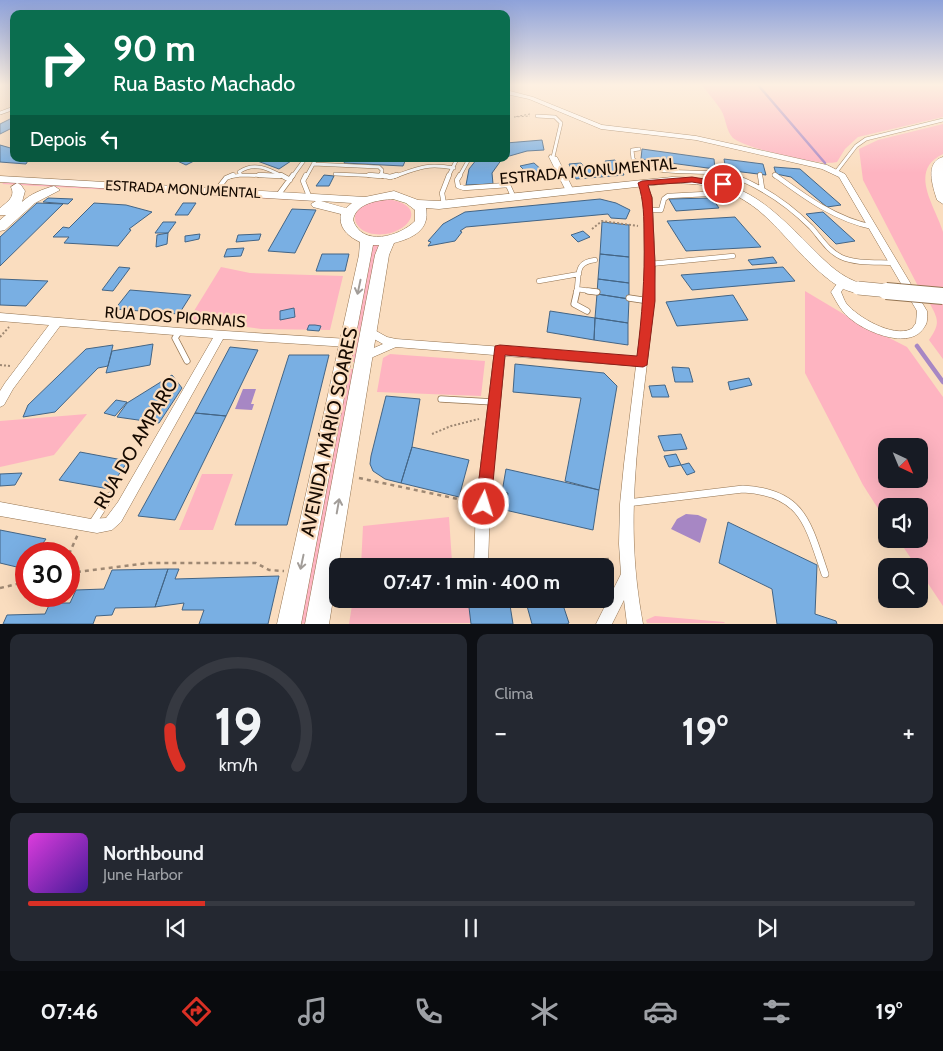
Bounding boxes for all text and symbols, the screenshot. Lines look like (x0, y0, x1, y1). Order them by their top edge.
text: 90 m (113, 27, 196, 70)
icon: right (30, 30, 95, 95)
text: Rua Basto Machado (113, 70, 295, 97)
icon: left (96, 125, 124, 153)
text: Depois (30, 128, 86, 151)
street label: ESTRADA MONUMENTAL (499, 154, 677, 188)
pin (702, 163, 744, 205)
icon: arrive (709, 170, 737, 198)
street label: ESTRADA MONUMENTAL (105, 176, 261, 202)
one-way arrow (354, 279, 364, 295)
street label: RUA DOS PIORNAIS (104, 303, 246, 331)
street label: AVENIDA MÁRIO SOARES (295, 325, 362, 539)
street label: RUA DO AMPARO (89, 373, 183, 513)
north arrow (878, 438, 928, 488)
map controls (878, 438, 928, 608)
position arrow (457, 477, 509, 529)
button: sound (878, 498, 928, 548)
one-way arrow (333, 499, 343, 515)
speed limit sign: 30 (15, 542, 80, 607)
one-way arrow (297, 554, 306, 570)
button: search (878, 558, 928, 608)
text: 07:47 · 1 min · 400 m (383, 571, 560, 594)
text: Clima (495, 684, 533, 703)
text: 19 (214, 695, 262, 758)
text: 19° (682, 708, 728, 755)
text: − (495, 715, 507, 749)
text: + (903, 715, 915, 749)
text: km/h (219, 754, 258, 775)
text: Northbound (103, 842, 204, 865)
text: June Harbor (103, 865, 183, 884)
icon: previous (162, 914, 190, 942)
icon: pause (457, 914, 485, 942)
icon: next (753, 914, 781, 942)
icon: directions (179, 994, 214, 1029)
icon: music (295, 994, 330, 1029)
icon: phone (411, 994, 446, 1029)
icon: climate (527, 994, 562, 1029)
icon: car (643, 994, 678, 1029)
icon: filters (759, 994, 794, 1029)
text: 07:46 (41, 998, 98, 1025)
text: 19° (876, 998, 902, 1025)

